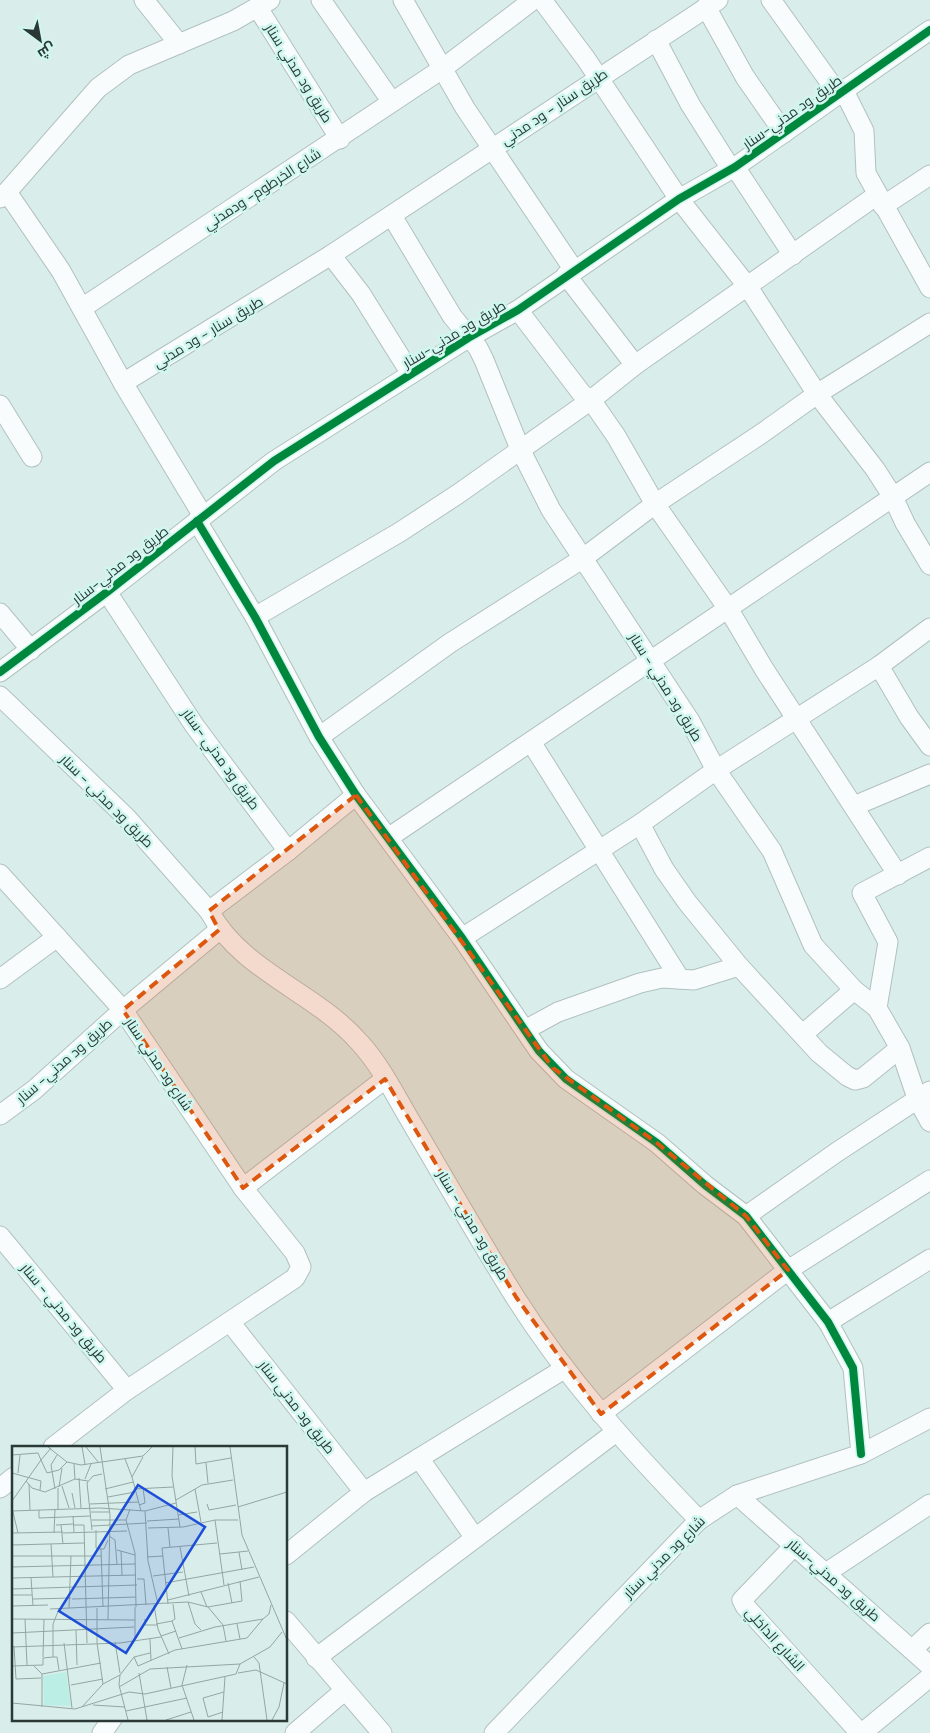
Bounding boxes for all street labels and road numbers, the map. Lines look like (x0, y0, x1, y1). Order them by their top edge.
street label: طريق ود مدني سنار (258, 19, 337, 128)
street label: طريق سنار - ود مدني (497, 65, 613, 152)
street label: طريق ود مدني-سنار (738, 71, 847, 156)
street label: شارع الخرطوم- ودمدني (200, 144, 326, 236)
street label: طريق سنار - ود مدني (150, 292, 268, 374)
street label: طريق ود مدني-سنار (398, 296, 511, 375)
street label: طريق ود مدني-سنار (67, 522, 174, 611)
street label: طريق ود مدني - سنار (622, 628, 707, 746)
street label: طريق ود مدني -سنار (175, 704, 264, 815)
street label: طريق ود مدني - سنار (54, 750, 158, 854)
street label: شارع ود مدني سنار (118, 1013, 197, 1116)
street label: طريق ود مدني- سنار (12, 1014, 118, 1110)
street label: طريق ود مدني - سنار (430, 1166, 513, 1285)
street label: طريق ود مدني - سنار (14, 1259, 111, 1369)
street label: طريق ود مدني سنار (252, 1356, 339, 1459)
street label: شارع ود مدني سنار (618, 1512, 711, 1605)
street label: طريق ود مدني-سنار (781, 1534, 884, 1628)
street label: الشارع الداخلي (739, 1603, 809, 1677)

